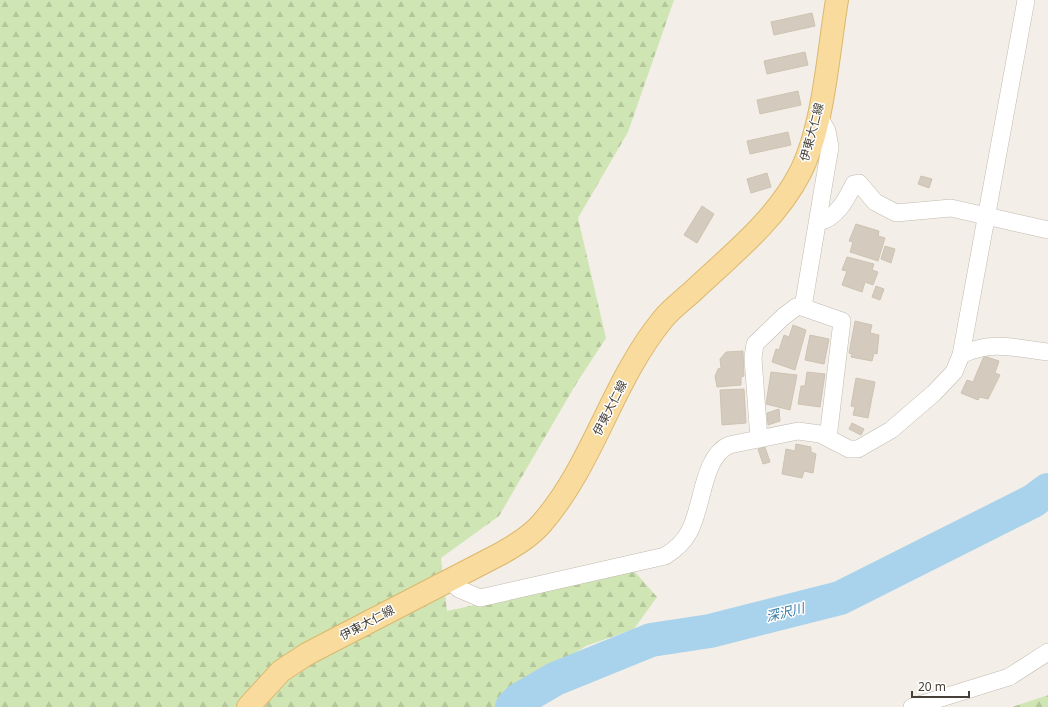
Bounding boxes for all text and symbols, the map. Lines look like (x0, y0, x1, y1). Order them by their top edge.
street label: 伊東大仁線 (796, 101, 827, 163)
street label: 伊東大仁線 (588, 377, 631, 438)
water label: 深沢川 (764, 598, 808, 625)
street label: 伊東大仁線 (336, 601, 397, 644)
scale bar (912, 673, 969, 699)
text: 20 m (918, 678, 946, 695)

